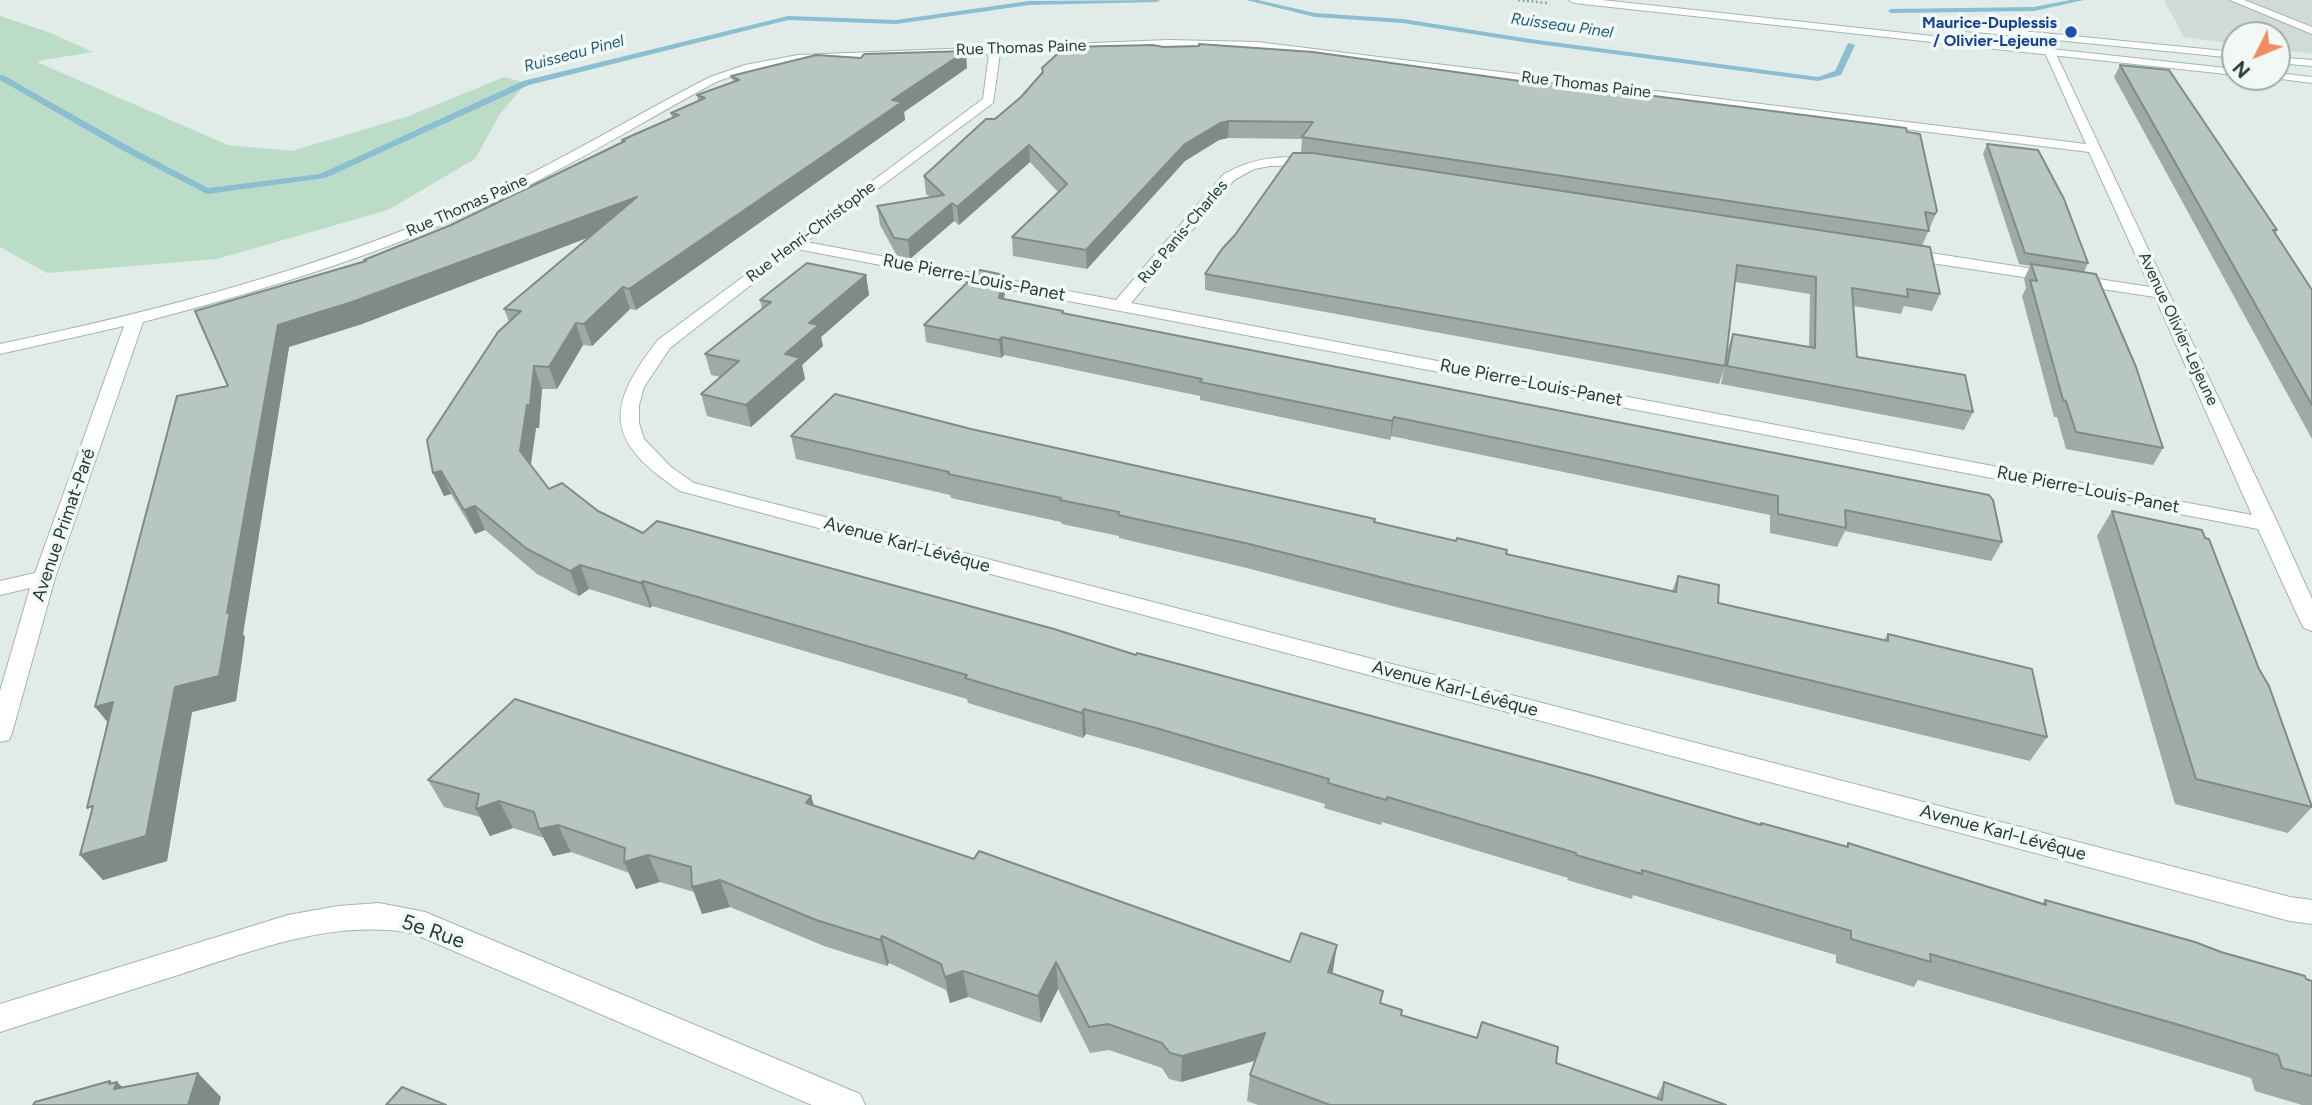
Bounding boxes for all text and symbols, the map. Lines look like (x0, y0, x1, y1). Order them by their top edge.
water label: Ruisseau Pinel (1510, 9, 1614, 43)
place label: Maurice-Duplessis / Olivier-Lejeune (1922, 13, 2057, 51)
north arrow (2221, 21, 2291, 91)
marker: Maurice-Duplessis / Olivier-Lejeune (2063, 24, 2079, 40)
water label: Ruisseau Pinel (522, 31, 626, 77)
street label: Rue Thomas Paine (955, 36, 1087, 60)
text: N (2228, 56, 2255, 83)
street label: Rue Thomas Paine (1520, 68, 1652, 102)
street label: Rue Thomas Paine (403, 171, 531, 241)
street label: Rue Panis-Charles (1134, 176, 1232, 288)
street label: Rue Henri-Christophe (743, 177, 879, 287)
street label: Avenue Olivier-Lejeune (2134, 249, 2222, 409)
street label: Rue Pierre-Louis-Panet (881, 250, 1067, 306)
street label: Rue Pierre-Louis-Panet (1438, 355, 1624, 411)
street label: Avenue Primat-Paré (28, 446, 100, 604)
street label: Rue Pierre-Louis-Panet (1995, 462, 2181, 518)
street label: Avenue Karl-Lévêque (822, 512, 992, 578)
street label: Avenue Karl-Lévêque (1370, 656, 1540, 722)
street label: Avenue Karl-Lévêque (1918, 800, 2088, 866)
street label: 5e Rue (398, 909, 468, 955)

